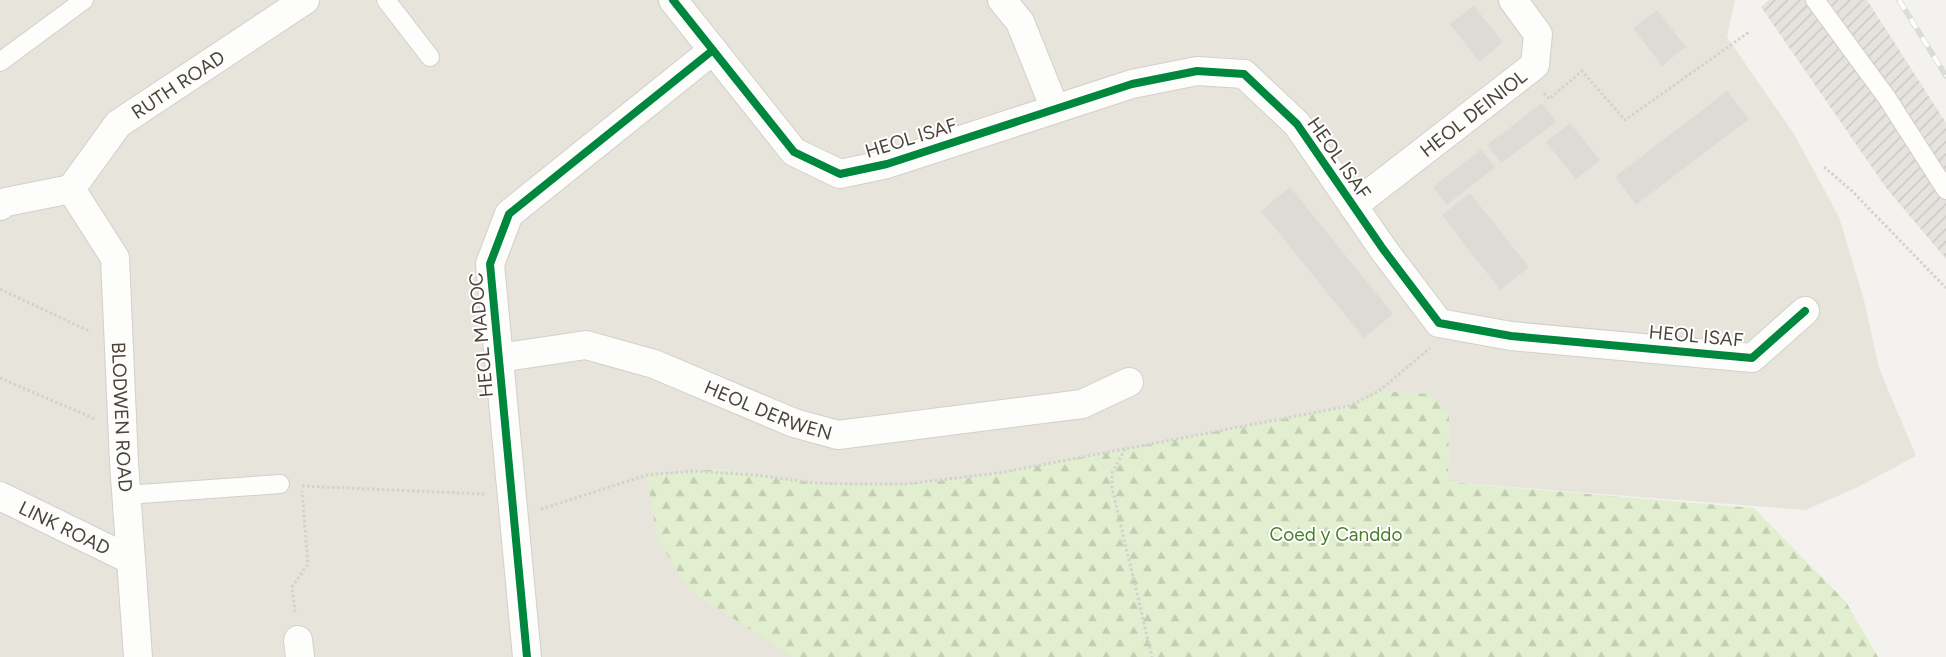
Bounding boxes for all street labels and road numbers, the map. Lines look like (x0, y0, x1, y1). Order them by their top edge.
street label: RUTH ROAD (127, 45, 229, 124)
street label: HEOL DEINIOL (1415, 64, 1531, 161)
street label: HEOL ISAF (862, 113, 960, 163)
street label: HEOL ISAF (1302, 113, 1376, 203)
street label: HEOL MADOC (464, 271, 498, 398)
street label: HEOL ISAF (1648, 320, 1744, 352)
street label: BLODWEN ROAD (107, 341, 138, 493)
street label: HEOL DERWEN (701, 375, 835, 444)
street label: LINK ROAD (15, 496, 114, 560)

